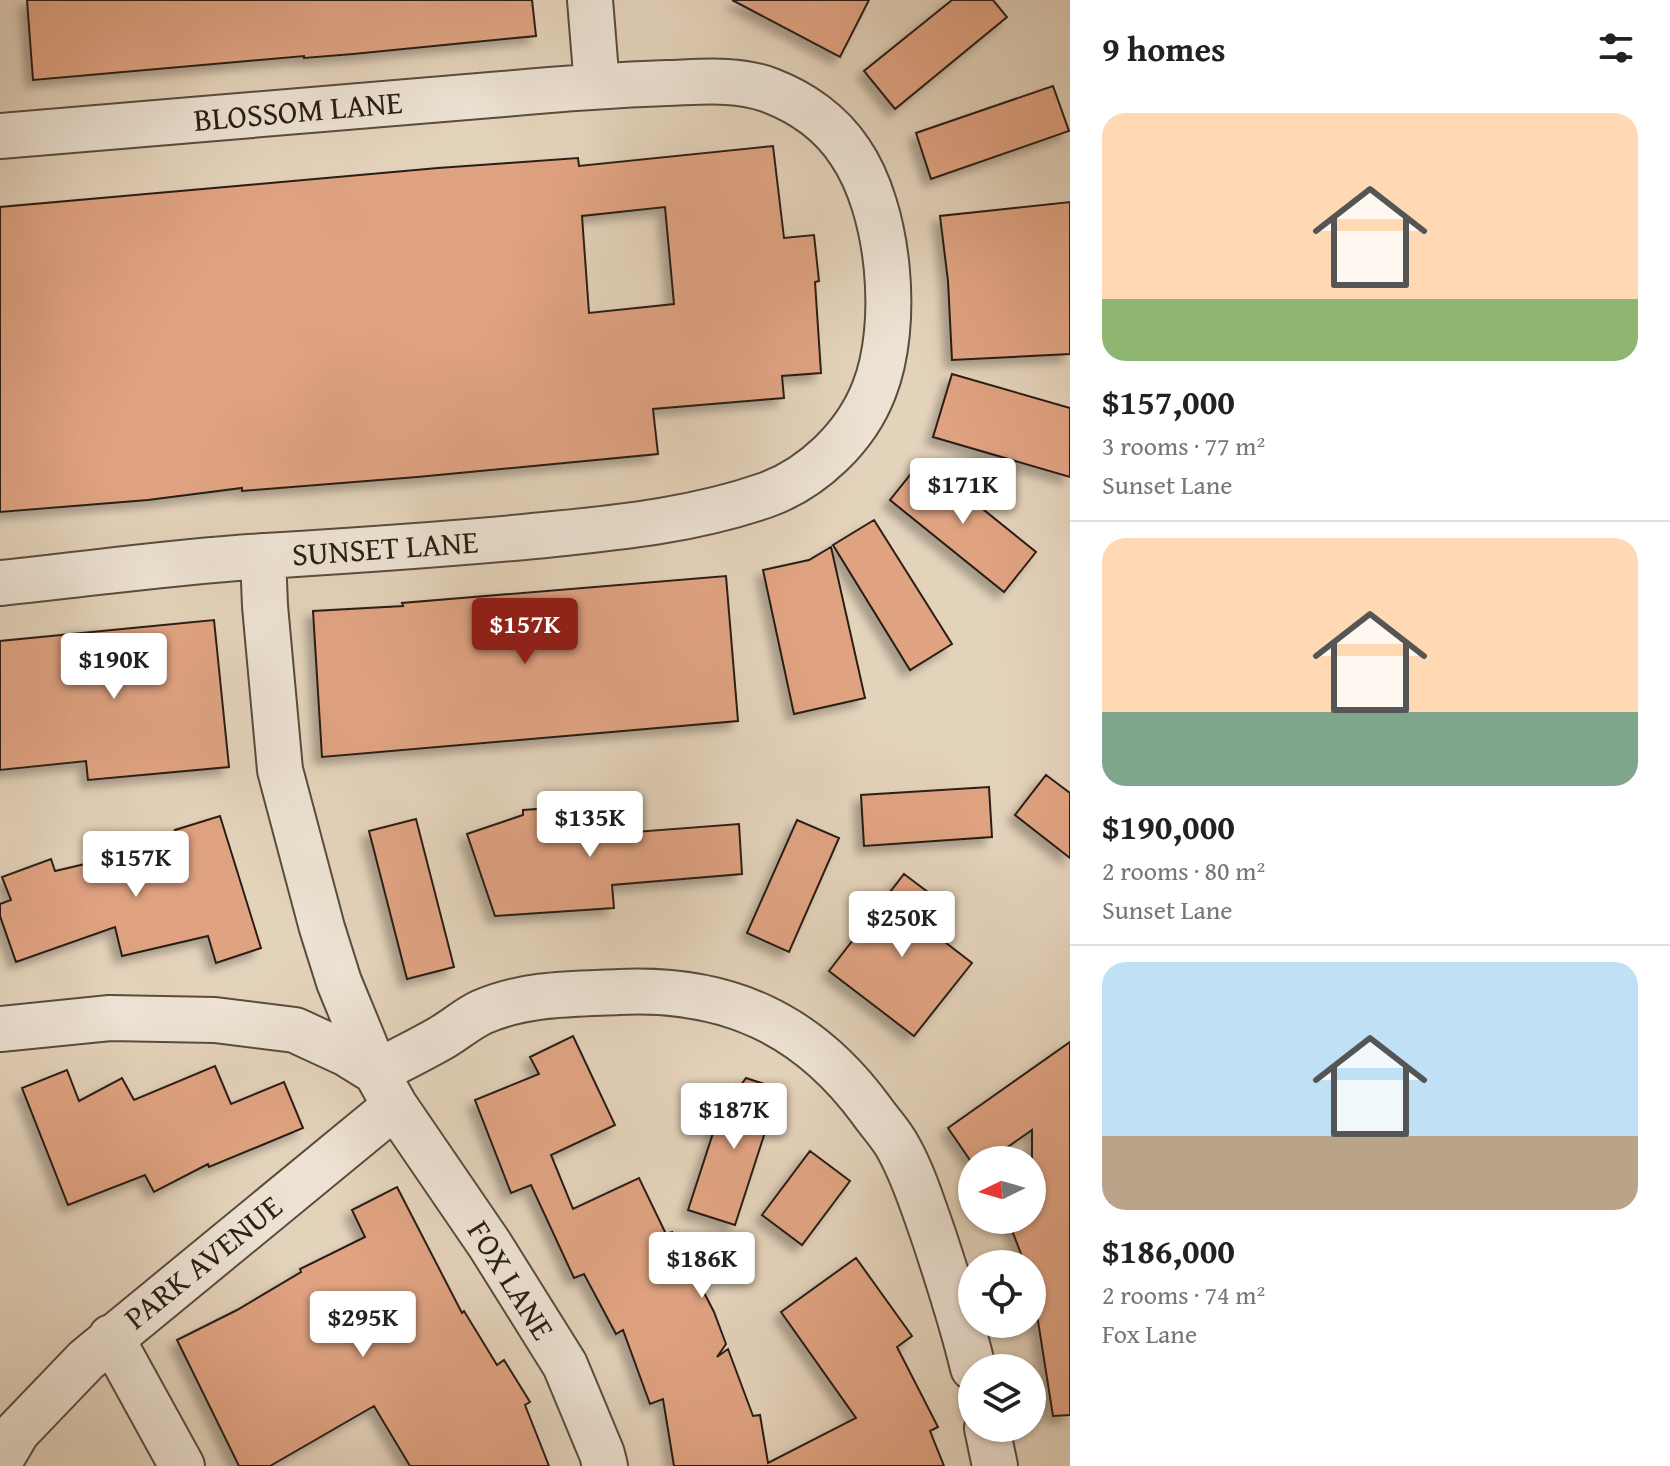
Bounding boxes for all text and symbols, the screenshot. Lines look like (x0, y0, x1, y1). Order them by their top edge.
text: 9 homes (1102, 24, 1226, 73)
icon: filters (1594, 26, 1638, 70)
street label: BLOSSOM LANE (192, 78, 404, 143)
icon: home (1298, 165, 1442, 309)
text: $157,000 (1102, 377, 1235, 426)
text: 3 rooms · 77 m² (1102, 426, 1265, 465)
pin: $171K (907, 458, 1019, 526)
text: $171K (928, 464, 998, 503)
text: Sunset Lane (1102, 465, 1233, 504)
street label: SUNSET LANE (290, 518, 480, 577)
icon: home (1298, 590, 1442, 734)
pin: $157K (469, 598, 581, 666)
text: $157K (490, 604, 560, 643)
pin: $190K (58, 633, 170, 701)
text: $190K (79, 639, 149, 678)
pin: $135K (534, 791, 646, 859)
text: $135K (555, 797, 625, 836)
text: $190,000 (1102, 802, 1235, 851)
pin: $157K (80, 831, 192, 899)
text: $157K (101, 837, 171, 876)
text: 2 rooms · 80 m² (1102, 851, 1265, 890)
text: Sunset Lane (1102, 890, 1233, 929)
pin: $250K (846, 891, 958, 959)
text: $250K (867, 897, 937, 936)
icon: home (1298, 1014, 1442, 1158)
pin: $187K (678, 1083, 790, 1151)
text: $187K (699, 1089, 769, 1128)
north arrow (958, 1146, 1046, 1234)
map controls (958, 1146, 1046, 1442)
street label: PARK AVENUE (114, 1183, 292, 1340)
street label: FOX LANE (456, 1211, 567, 1349)
text: $186,000 (1102, 1226, 1235, 1275)
pin: $186K (646, 1232, 758, 1300)
text: $186K (667, 1238, 737, 1277)
button: locate (958, 1250, 1046, 1338)
text: 2 rooms · 74 m² (1102, 1275, 1265, 1314)
pin: $295K (307, 1291, 419, 1359)
text: $295K (328, 1297, 398, 1336)
text: Fox Lane (1102, 1314, 1197, 1353)
button: layers (958, 1354, 1046, 1442)

